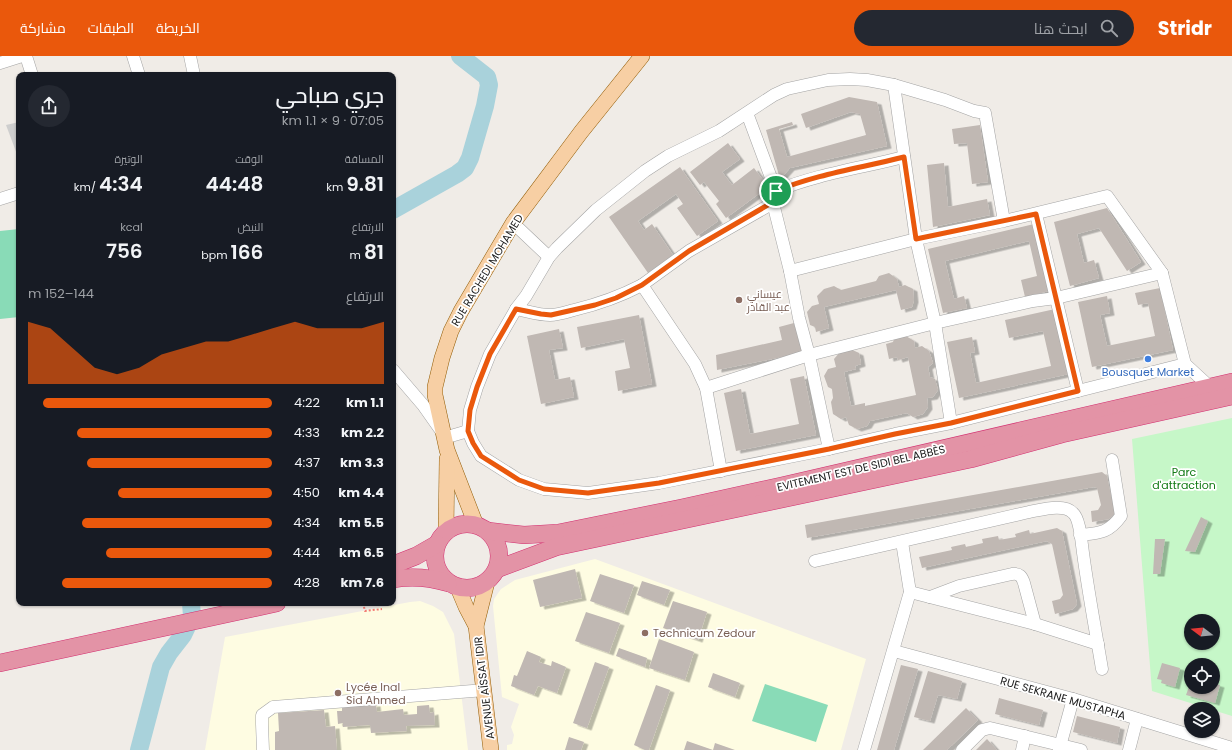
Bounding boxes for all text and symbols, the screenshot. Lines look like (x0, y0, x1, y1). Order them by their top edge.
search box (854, 10, 1134, 46)
text: Stridr (1158, 15, 1212, 42)
icon: search (1098, 17, 1120, 39)
text: مشاركة (20, 18, 66, 38)
text: الطبقات (88, 18, 134, 38)
text: الخريطة (156, 18, 200, 38)
text: ابحث هنا (1034, 18, 1088, 39)
text: جري صباحي (276, 80, 384, 111)
button: share (28, 85, 70, 127)
text: 07:05 · 9 × 1.1 km (282, 111, 384, 130)
text: الوتيرة (114, 151, 143, 167)
text: الوقت (235, 151, 263, 167)
text: المسافة (345, 151, 384, 167)
text: 4:34 (99, 170, 143, 198)
text: 44:48 (206, 170, 263, 198)
text: 9.81 (346, 170, 384, 198)
pin (759, 174, 793, 208)
text: /km (74, 179, 99, 195)
text: km (326, 179, 346, 195)
icon: arrive (765, 180, 787, 202)
street label: RUE RACHEDI MOHAMED (447, 211, 527, 329)
text: kcal (120, 219, 143, 235)
text: النبض (237, 219, 263, 235)
text: الارتفاع (352, 219, 384, 235)
text: 756 (106, 237, 143, 265)
text: 166 (231, 238, 263, 266)
text: 81 (364, 238, 384, 266)
text: bpm (201, 247, 231, 263)
text: m (350, 247, 364, 263)
text: 144–152 m (28, 284, 94, 303)
place label: عيساني عبد القادر (746, 286, 790, 315)
text: الارتفاع (346, 287, 384, 306)
marker: عيساني عبد القادر (734, 295, 744, 305)
marker: Bousquet Market (1143, 354, 1153, 364)
place label: Bousquet Market (1102, 364, 1194, 380)
text: 4:22 (294, 393, 320, 412)
text: 1.1 km (346, 393, 384, 412)
text: 4:33 (294, 423, 320, 442)
text: 2.2 km (341, 423, 384, 442)
street label: EVITEMENT EST DE SIDI BEL ABBÈS (775, 441, 947, 495)
text: 4:37 (294, 453, 320, 472)
text: 3.3 km (340, 453, 384, 472)
park label: Parc d'attraction (1152, 464, 1216, 493)
text: 4:50 (293, 483, 320, 502)
text: 4.4 km (338, 483, 384, 502)
text: 4:34 (293, 513, 320, 532)
text: 5.5 km (339, 513, 384, 532)
text: 4:44 (293, 543, 320, 562)
text: 6.5 km (339, 543, 384, 562)
text: 4:28 (293, 573, 320, 592)
text: 7.6 km (341, 573, 384, 592)
north arrow (1184, 614, 1220, 650)
map controls (1184, 614, 1220, 738)
place label: Technicum Zedour (653, 625, 756, 641)
marker: Technicum Zedour (640, 628, 650, 638)
street label: AVENUE AÏSSAT IDIR (470, 635, 498, 740)
button: locate (1184, 658, 1220, 694)
street label: RUE SEKRANE MUSTAPHA (998, 672, 1128, 724)
place label: Lycée Inal Sid Ahmed (346, 679, 406, 708)
marker: Lycée Inal Sid Ahmed (333, 688, 343, 698)
button: layers (1184, 702, 1220, 738)

